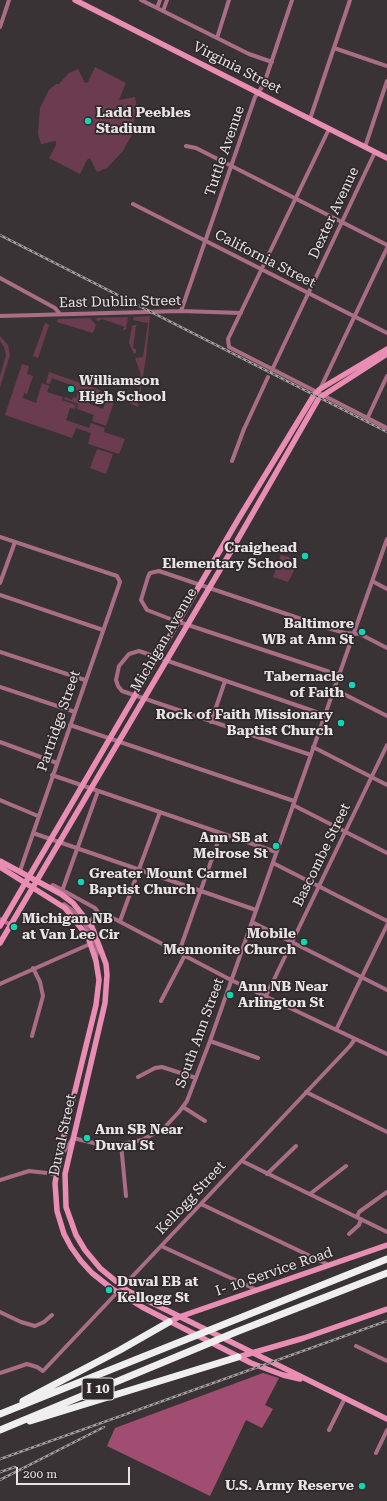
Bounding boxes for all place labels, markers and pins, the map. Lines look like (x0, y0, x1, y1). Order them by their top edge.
place label: Ladd Peebles Stadium (96, 105, 191, 138)
marker: Ladd Peebles Stadium (83, 116, 93, 126)
place label: Williamson High School (79, 373, 166, 406)
marker: Williamson High School (66, 384, 76, 394)
place label: Craighead Elementary School (162, 540, 297, 572)
marker: Craighead Elementary School (300, 551, 310, 561)
place label: Baltimore WB at Ann St (262, 616, 354, 648)
marker: Baltimore WB at Ann St (357, 627, 367, 637)
place label: Tabernacle of Faith (264, 669, 344, 702)
marker: Tabernacle of Faith (347, 680, 357, 690)
place label: Rock of Faith Missionary Baptist Church (156, 707, 333, 740)
marker: Rock of Faith Missionary Baptist Church (336, 718, 346, 728)
place label: Ann SB at Melrose St (193, 830, 268, 862)
marker: Ann SB at Melrose St (271, 841, 281, 851)
place label: Greater Mount Carmel Baptist Church (89, 866, 247, 898)
marker: Greater Mount Carmel Baptist Church (76, 877, 86, 887)
place label: Michigan NB at Van Lee Cir (22, 911, 120, 944)
marker: Michigan NB at Van Lee Cir (9, 922, 19, 932)
place label: Mobile Mennonite Church (163, 926, 296, 958)
marker: Mobile Mennonite Church (299, 937, 309, 947)
place label: Ann NB Near Arlington St (238, 979, 328, 1012)
marker: Ann NB Near Arlington St (225, 990, 235, 1000)
place label: Ann SB Near Duval St (95, 1122, 183, 1154)
marker: Ann SB Near Duval St (82, 1133, 92, 1143)
place label: Duval EB at Kellogg St (117, 1274, 198, 1306)
marker: Duval EB at Kellogg St (104, 1285, 114, 1295)
place label: U.S. Army Reserve (225, 1478, 354, 1494)
marker: U.S. Army Reserve (357, 1481, 367, 1491)

